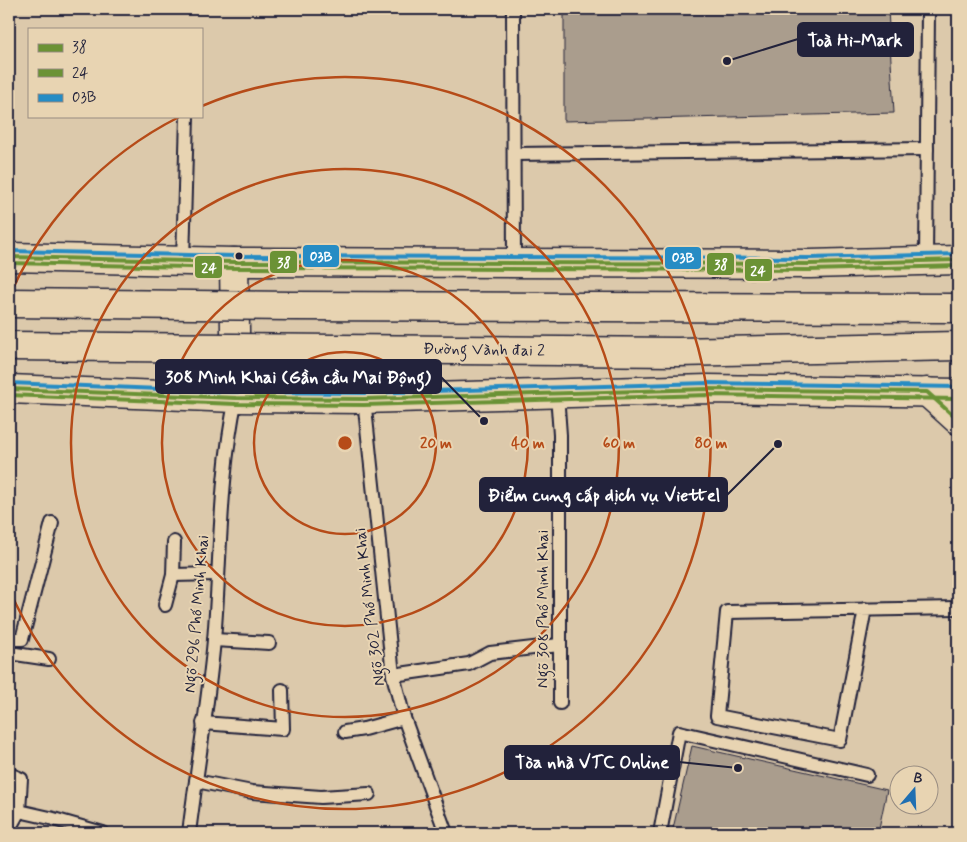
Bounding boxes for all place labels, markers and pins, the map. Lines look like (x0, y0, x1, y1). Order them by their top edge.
callout: Toà Hi-Mark (798, 23, 913, 56)
unlabelled marker (234, 251, 244, 261)
callout: 308 Minh Khai (Gần cầu Mai Động) (156, 360, 441, 393)
centre of rings (336, 434, 354, 452)
callout: Điểm cung cấp dịch vụ Viettel (480, 478, 727, 511)
callout: Tòa nhà VTC Online (505, 746, 679, 779)

